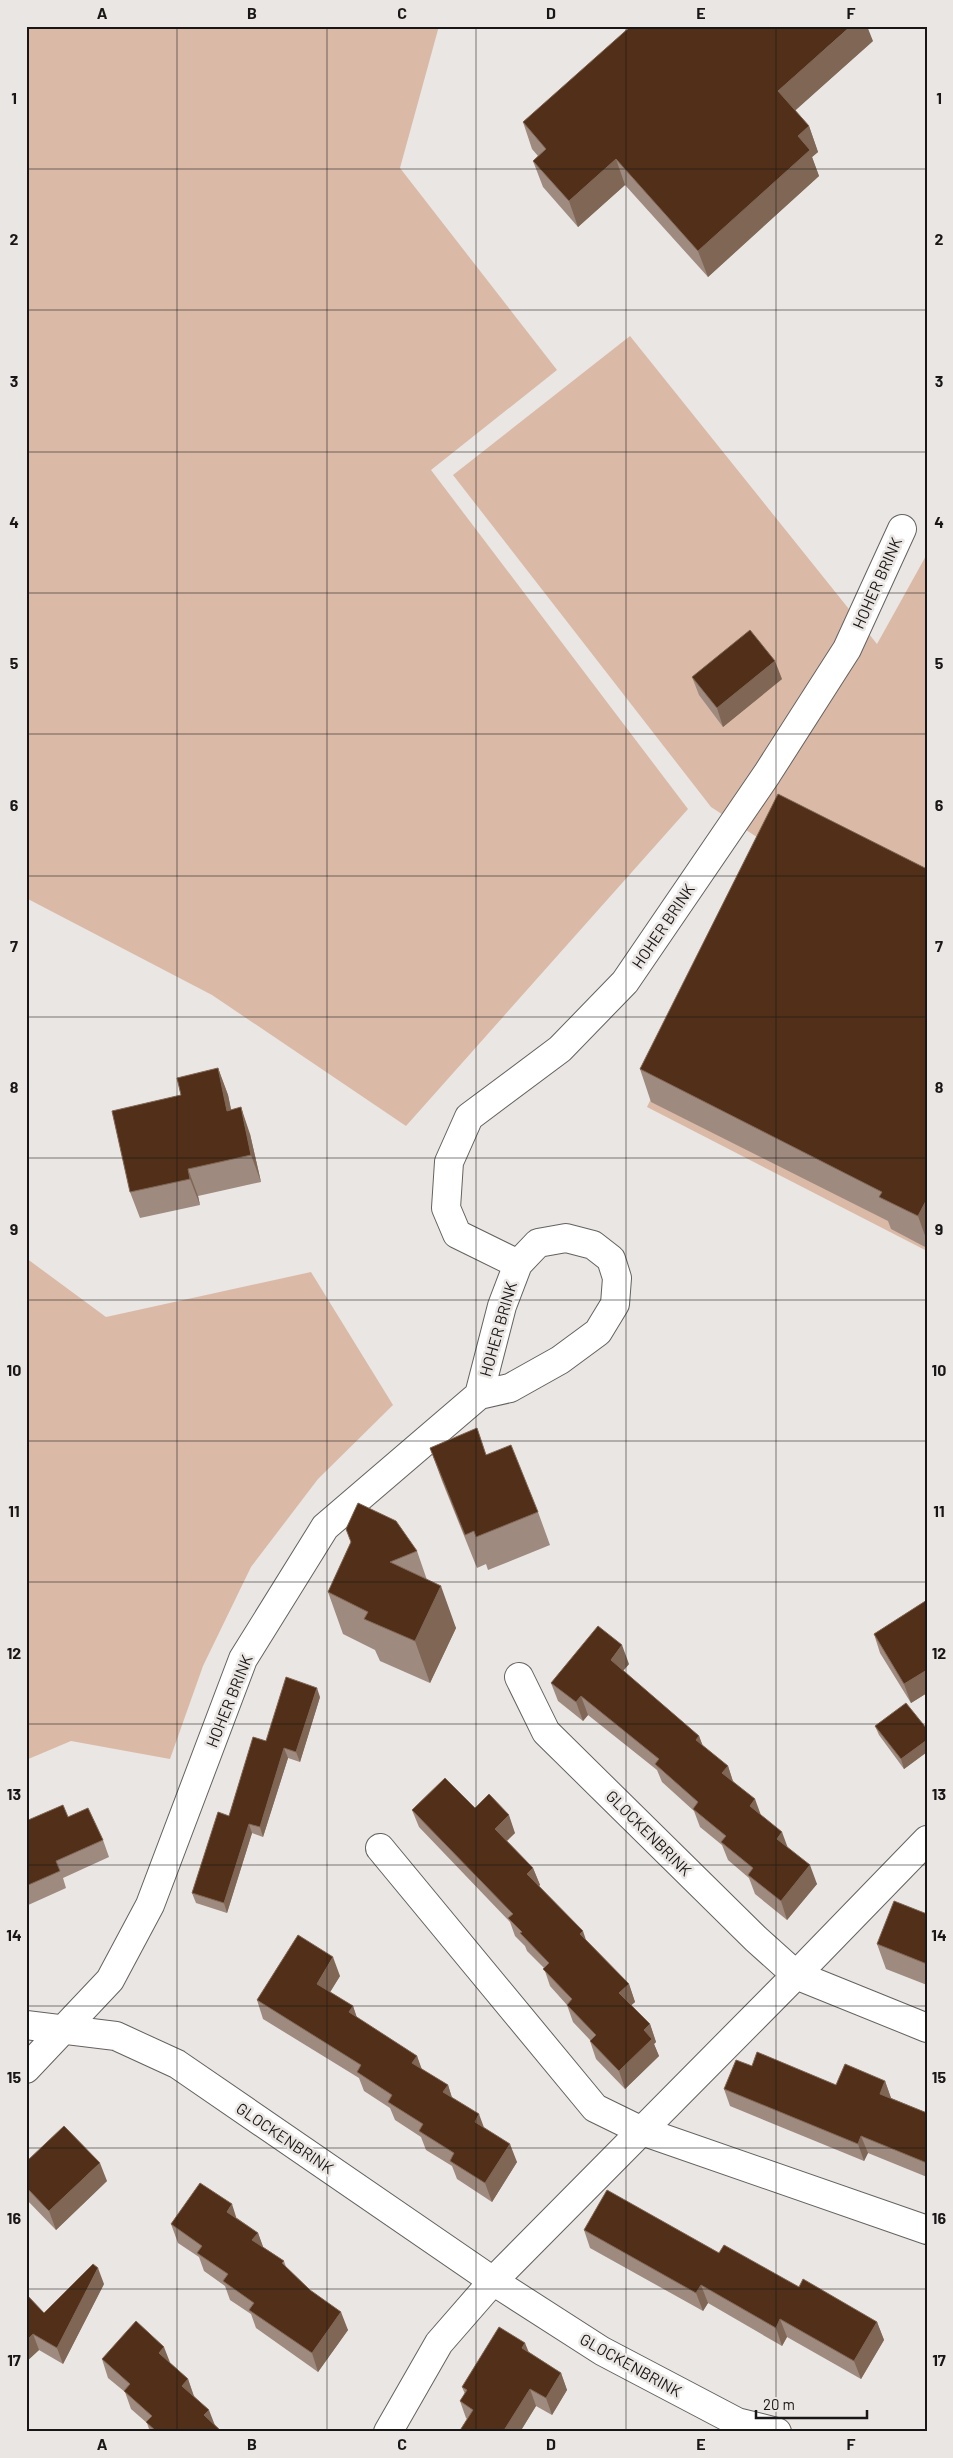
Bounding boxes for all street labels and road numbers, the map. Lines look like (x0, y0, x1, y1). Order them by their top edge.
street label: HOHER BRINK (848, 534, 905, 631)
street label: HOHER BRINK (627, 880, 698, 972)
street label: HOHER BRINK (475, 1279, 520, 1379)
street label: HOHER BRINK (201, 1652, 256, 1750)
street label: GLOCKENBRINK (603, 1786, 696, 1880)
street label: GLOCKENBRINK (233, 2098, 338, 2177)
street label: GLOCKENBRINK (577, 2329, 686, 2400)

